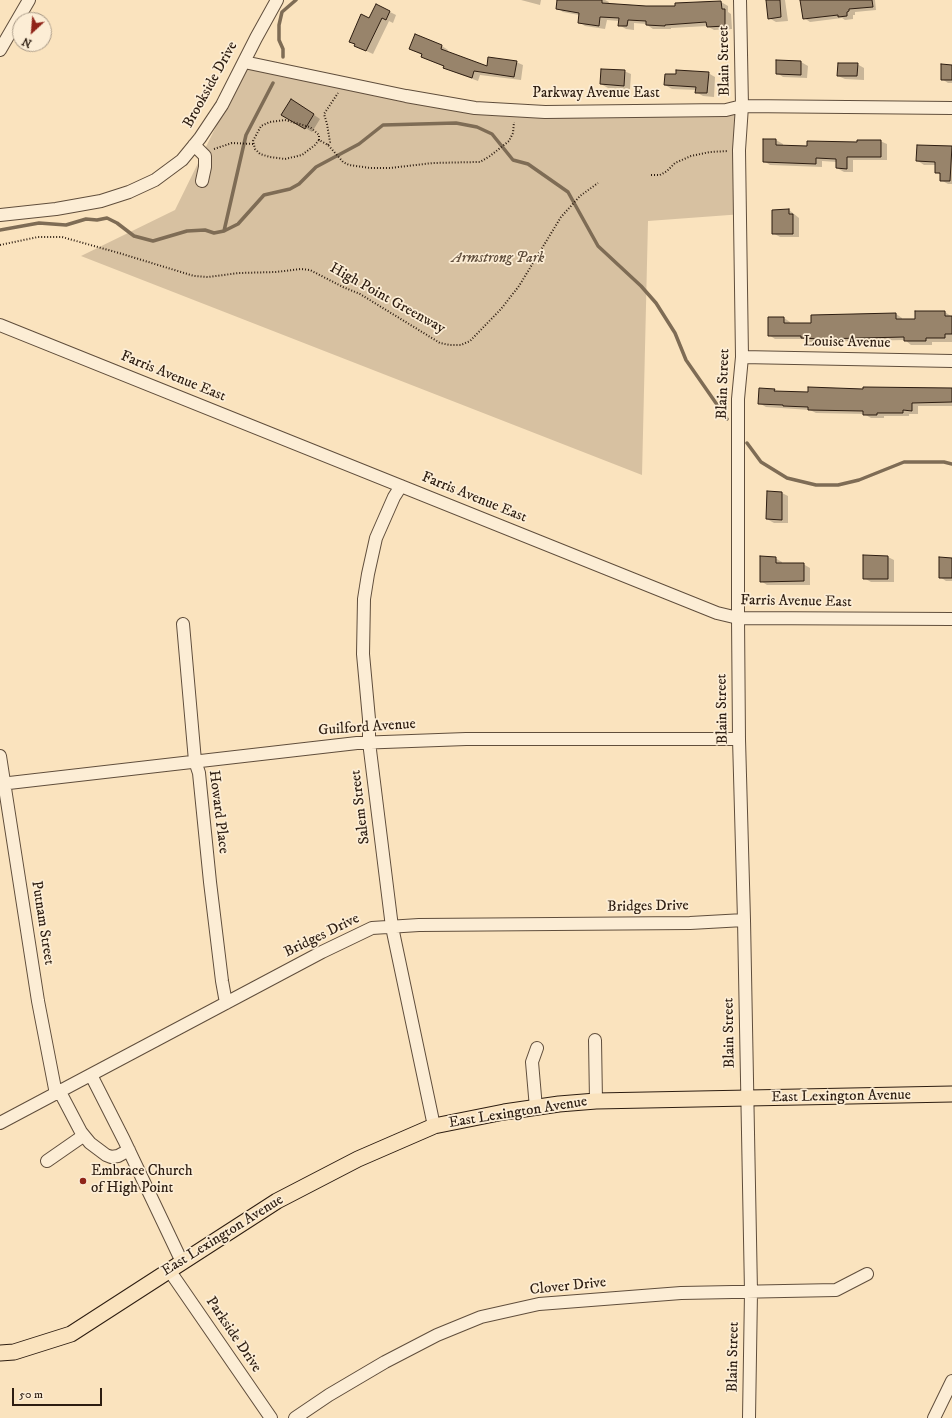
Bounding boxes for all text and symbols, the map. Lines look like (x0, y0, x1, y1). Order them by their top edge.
north arrow (12, 12, 52, 52)
street label: Blain Street (715, 26, 735, 96)
text: N (20, 34, 34, 50)
street label: Brookside Drive (180, 39, 242, 131)
street label: Parkway Avenue East (532, 85, 660, 103)
park label: Armstrong Park (452, 250, 544, 268)
street label: High Point Greenway (326, 260, 448, 338)
street label: Louise Avenue (803, 333, 891, 353)
street label: Farris Avenue East (118, 348, 228, 406)
street label: Blain Street (714, 348, 734, 420)
street label: Farris Avenue East (419, 469, 529, 527)
street label: Farris Avenue East (740, 592, 852, 612)
street label: Blain Street (713, 674, 733, 744)
street label: Guilford Avenue (318, 716, 416, 740)
street label: Howard Place (204, 769, 232, 855)
street label: Salem Street (348, 769, 374, 845)
street label: Putnam Street (26, 880, 58, 966)
street label: Bridges Drive (607, 897, 689, 917)
street label: Bridges Drive (281, 910, 363, 962)
street label: Blain Street (720, 998, 740, 1068)
street label: East Lexington Avenue (771, 1087, 911, 1107)
street label: East Lexington Avenue (448, 1093, 588, 1133)
place label: Embrace Church of High Point (91, 1163, 192, 1198)
marker: Embrace Church of High Point (78, 1176, 88, 1186)
street label: East Lexington Avenue (159, 1191, 287, 1281)
street label: Clover Drive (529, 1274, 607, 1300)
street label: Parkside Drive (201, 1294, 265, 1376)
street label: Blain Street (724, 1322, 744, 1392)
scale bar (14, 1380, 104, 1406)
text: 50 m (19, 1387, 43, 1402)

